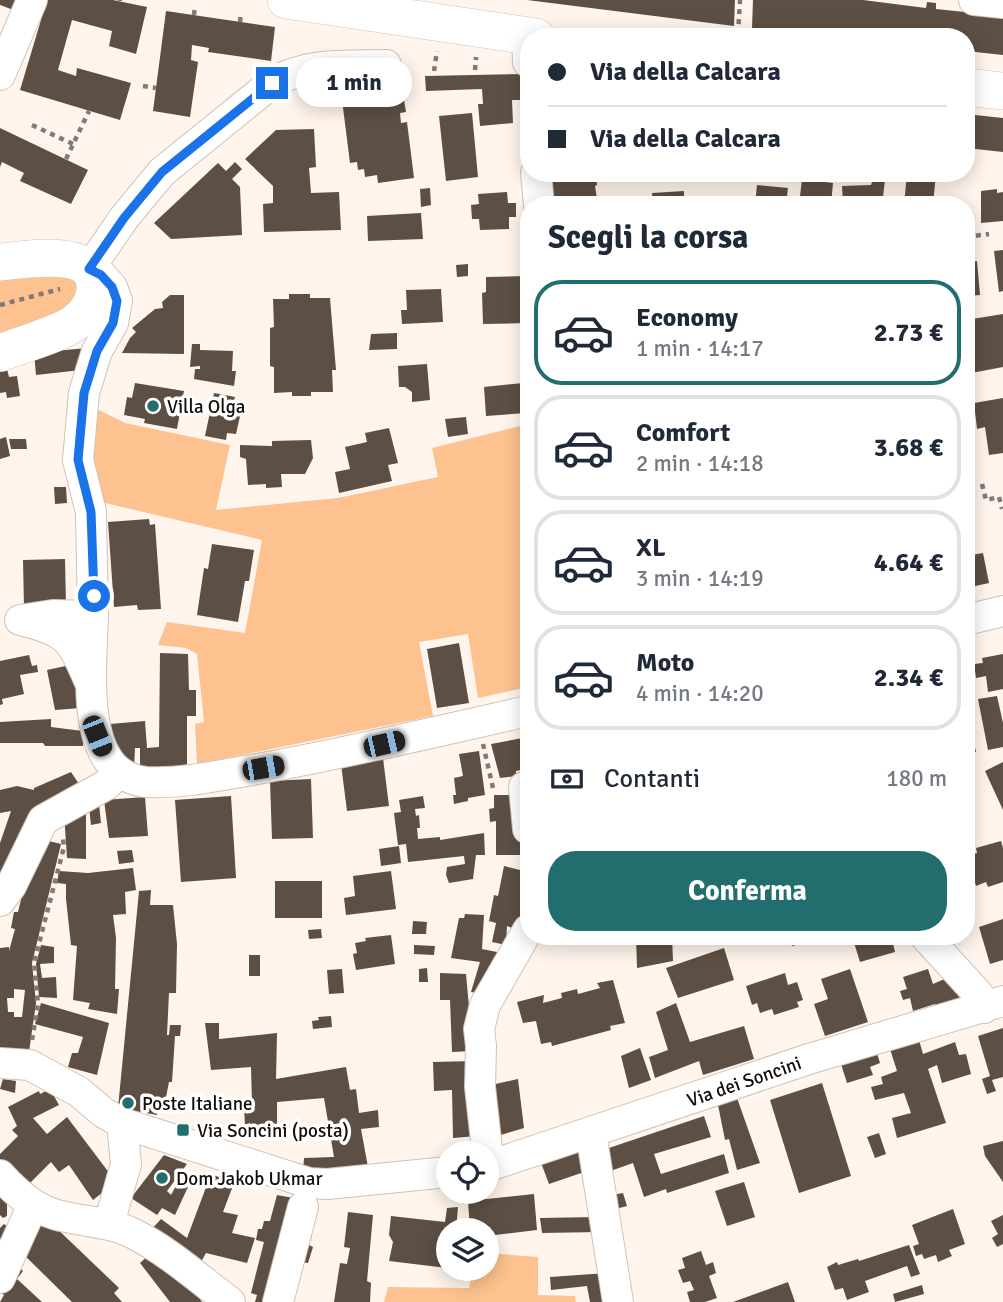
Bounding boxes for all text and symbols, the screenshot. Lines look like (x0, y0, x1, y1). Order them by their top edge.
text: Via della Calcara (590, 56, 781, 88)
callout: 1 min (296, 58, 412, 108)
route end (256, 67, 288, 99)
text: 1 min (326, 68, 382, 97)
text: Via della Calcara (590, 123, 781, 155)
text: Scegli la corsa (548, 218, 749, 257)
icon: car (552, 301, 615, 364)
text: Economy (636, 302, 738, 334)
text: 2.73 € (874, 317, 943, 349)
text: 1 min · 14:17 (636, 334, 764, 363)
place label: Villa Olga (167, 395, 246, 419)
marker: Villa Olga (145, 398, 161, 414)
icon: car (552, 416, 615, 479)
text: Comfort (636, 417, 730, 449)
text: 3.68 € (874, 432, 943, 464)
text: 2 min · 14:18 (636, 449, 764, 478)
icon: car (552, 531, 615, 594)
text: XL (636, 532, 666, 564)
text: 4.64 € (874, 547, 943, 579)
text: 3 min · 14:19 (636, 564, 764, 593)
route start (78, 580, 110, 612)
icon: car (552, 646, 615, 709)
text: Moto (636, 647, 694, 679)
text: 2.34 € (874, 662, 943, 694)
text: 4 min · 14:20 (636, 679, 764, 708)
car (80, 713, 115, 759)
car (362, 729, 407, 759)
car (241, 754, 286, 782)
icon: cash (548, 760, 586, 798)
text: Contanti (604, 763, 700, 795)
text: 180 m (886, 764, 947, 793)
button: Conferma (548, 851, 947, 931)
street label: Via dei Soncini (684, 1051, 805, 1113)
place label: Poste Italiane (142, 1092, 253, 1116)
marker: Poste Italiane (120, 1095, 136, 1111)
place label: Via Soncini (posta) (197, 1119, 349, 1143)
marker: Via Soncini (posta) (175, 1122, 191, 1138)
map controls (436, 1141, 499, 1281)
button: locate (436, 1141, 499, 1204)
place label: Dom Jakob Ukmar (176, 1167, 322, 1191)
marker: Dom Jakob Ukmar (154, 1170, 170, 1186)
button: layers (436, 1218, 499, 1281)

